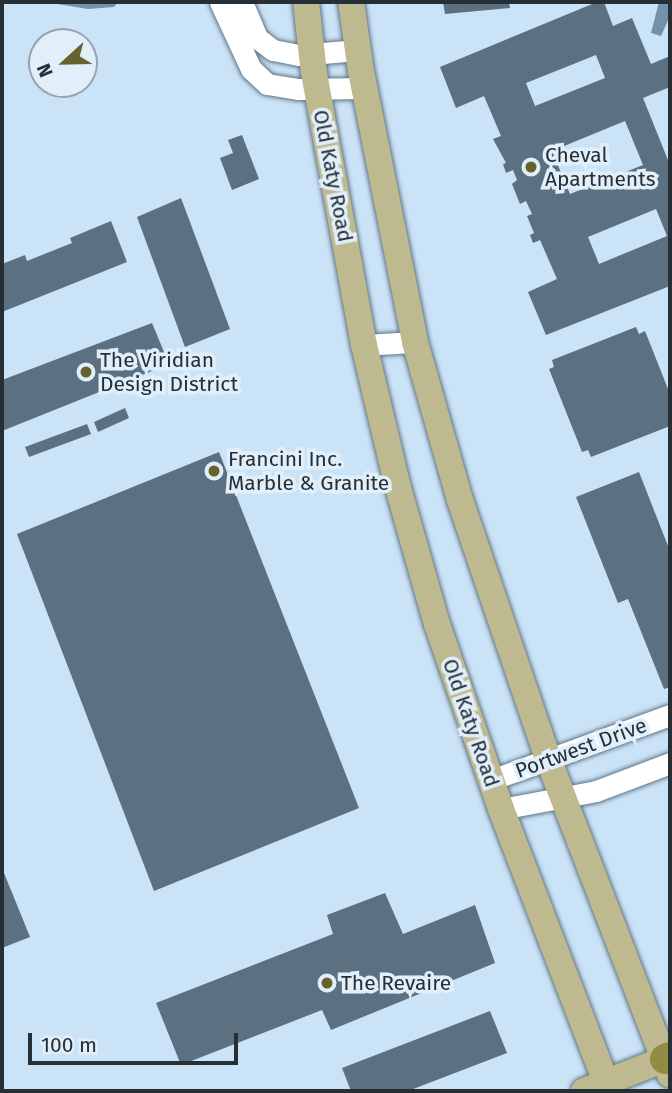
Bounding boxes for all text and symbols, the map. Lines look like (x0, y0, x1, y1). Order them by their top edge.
north arrow (28, 28, 98, 98)
text: N (32, 60, 58, 80)
street label: Old Katy Road (308, 108, 358, 244)
place label: Cheval Apartments (545, 142, 656, 192)
marker: Cheval Apartments (523, 159, 539, 175)
place label: The Viridian Design District (100, 347, 238, 397)
marker: The Viridian Design District (78, 364, 94, 380)
place label: Francini Inc. Marble & Granite (228, 446, 389, 496)
marker: Francini Inc. Marble & Granite (206, 463, 222, 479)
street label: Old Katy Road (437, 655, 505, 791)
street label: Portwest Drive (512, 713, 650, 783)
place label: The Revaire (341, 970, 451, 996)
marker: The Revaire (319, 975, 335, 991)
scale bar (32, 1020, 242, 1064)
text: 100 m (41, 1032, 97, 1058)

